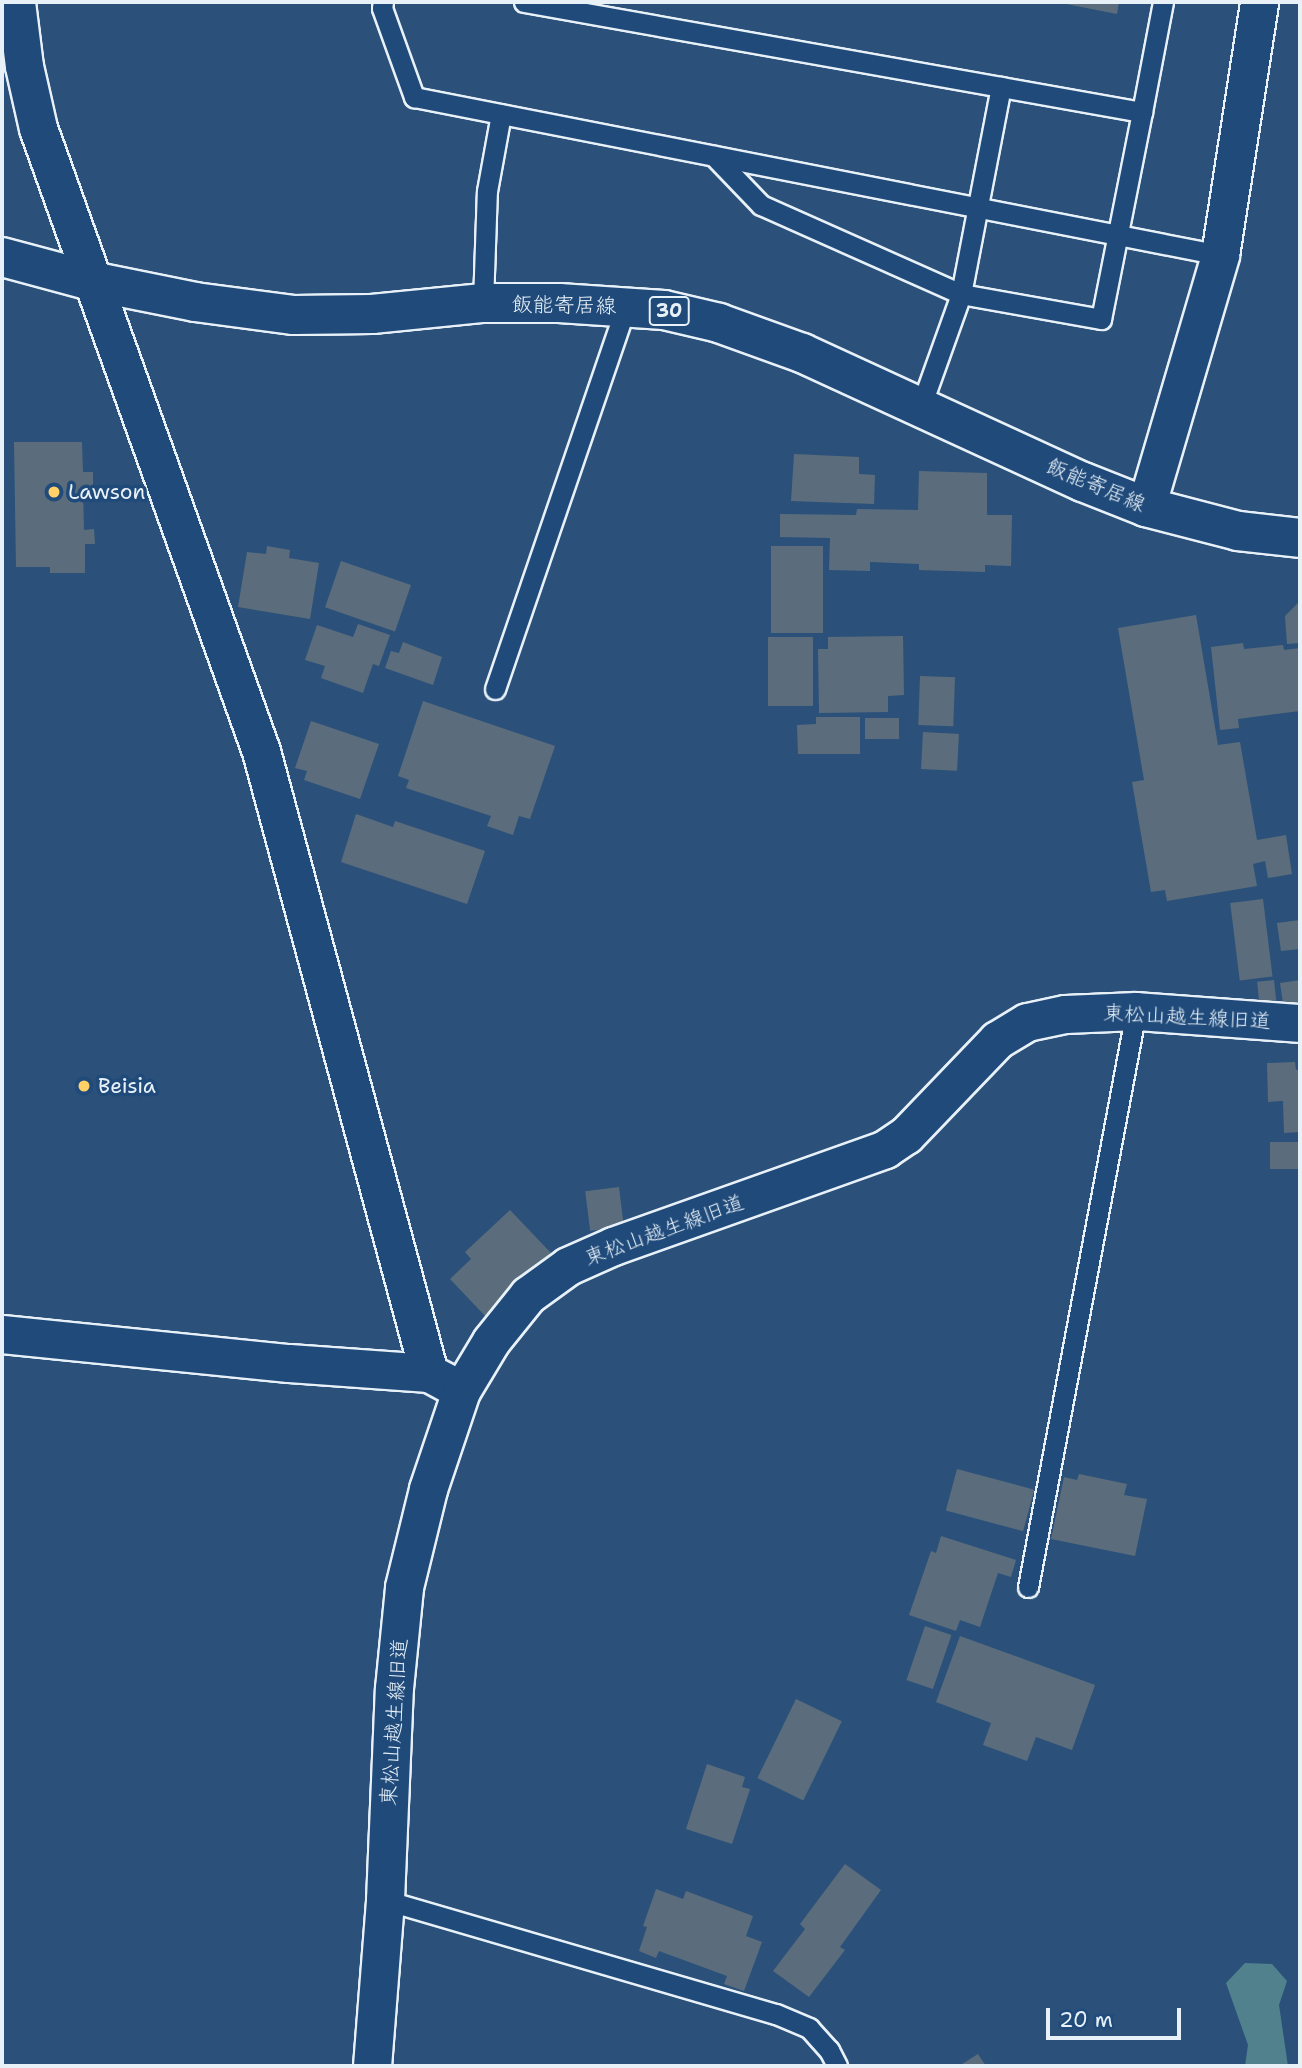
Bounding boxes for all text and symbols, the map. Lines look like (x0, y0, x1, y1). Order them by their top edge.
street label: 飯能寄居線 (511, 291, 617, 319)
road number: 30 (648, 296, 690, 326)
street label: 飯能寄居線 (1043, 453, 1149, 517)
place label: Lawson (68, 479, 145, 505)
marker: Lawson (46, 484, 62, 500)
street label: 東松山越生線旧道 (1102, 1000, 1272, 1034)
place label: Beisia (98, 1073, 156, 1099)
marker: Beisia (76, 1078, 92, 1094)
street label: 東松山越生線旧道 (581, 1189, 747, 1271)
street label: 東松山越生線旧道 (376, 1637, 412, 1807)
scale bar (1050, 1994, 1185, 2038)
text: 20 m (1059, 2006, 1113, 2034)

